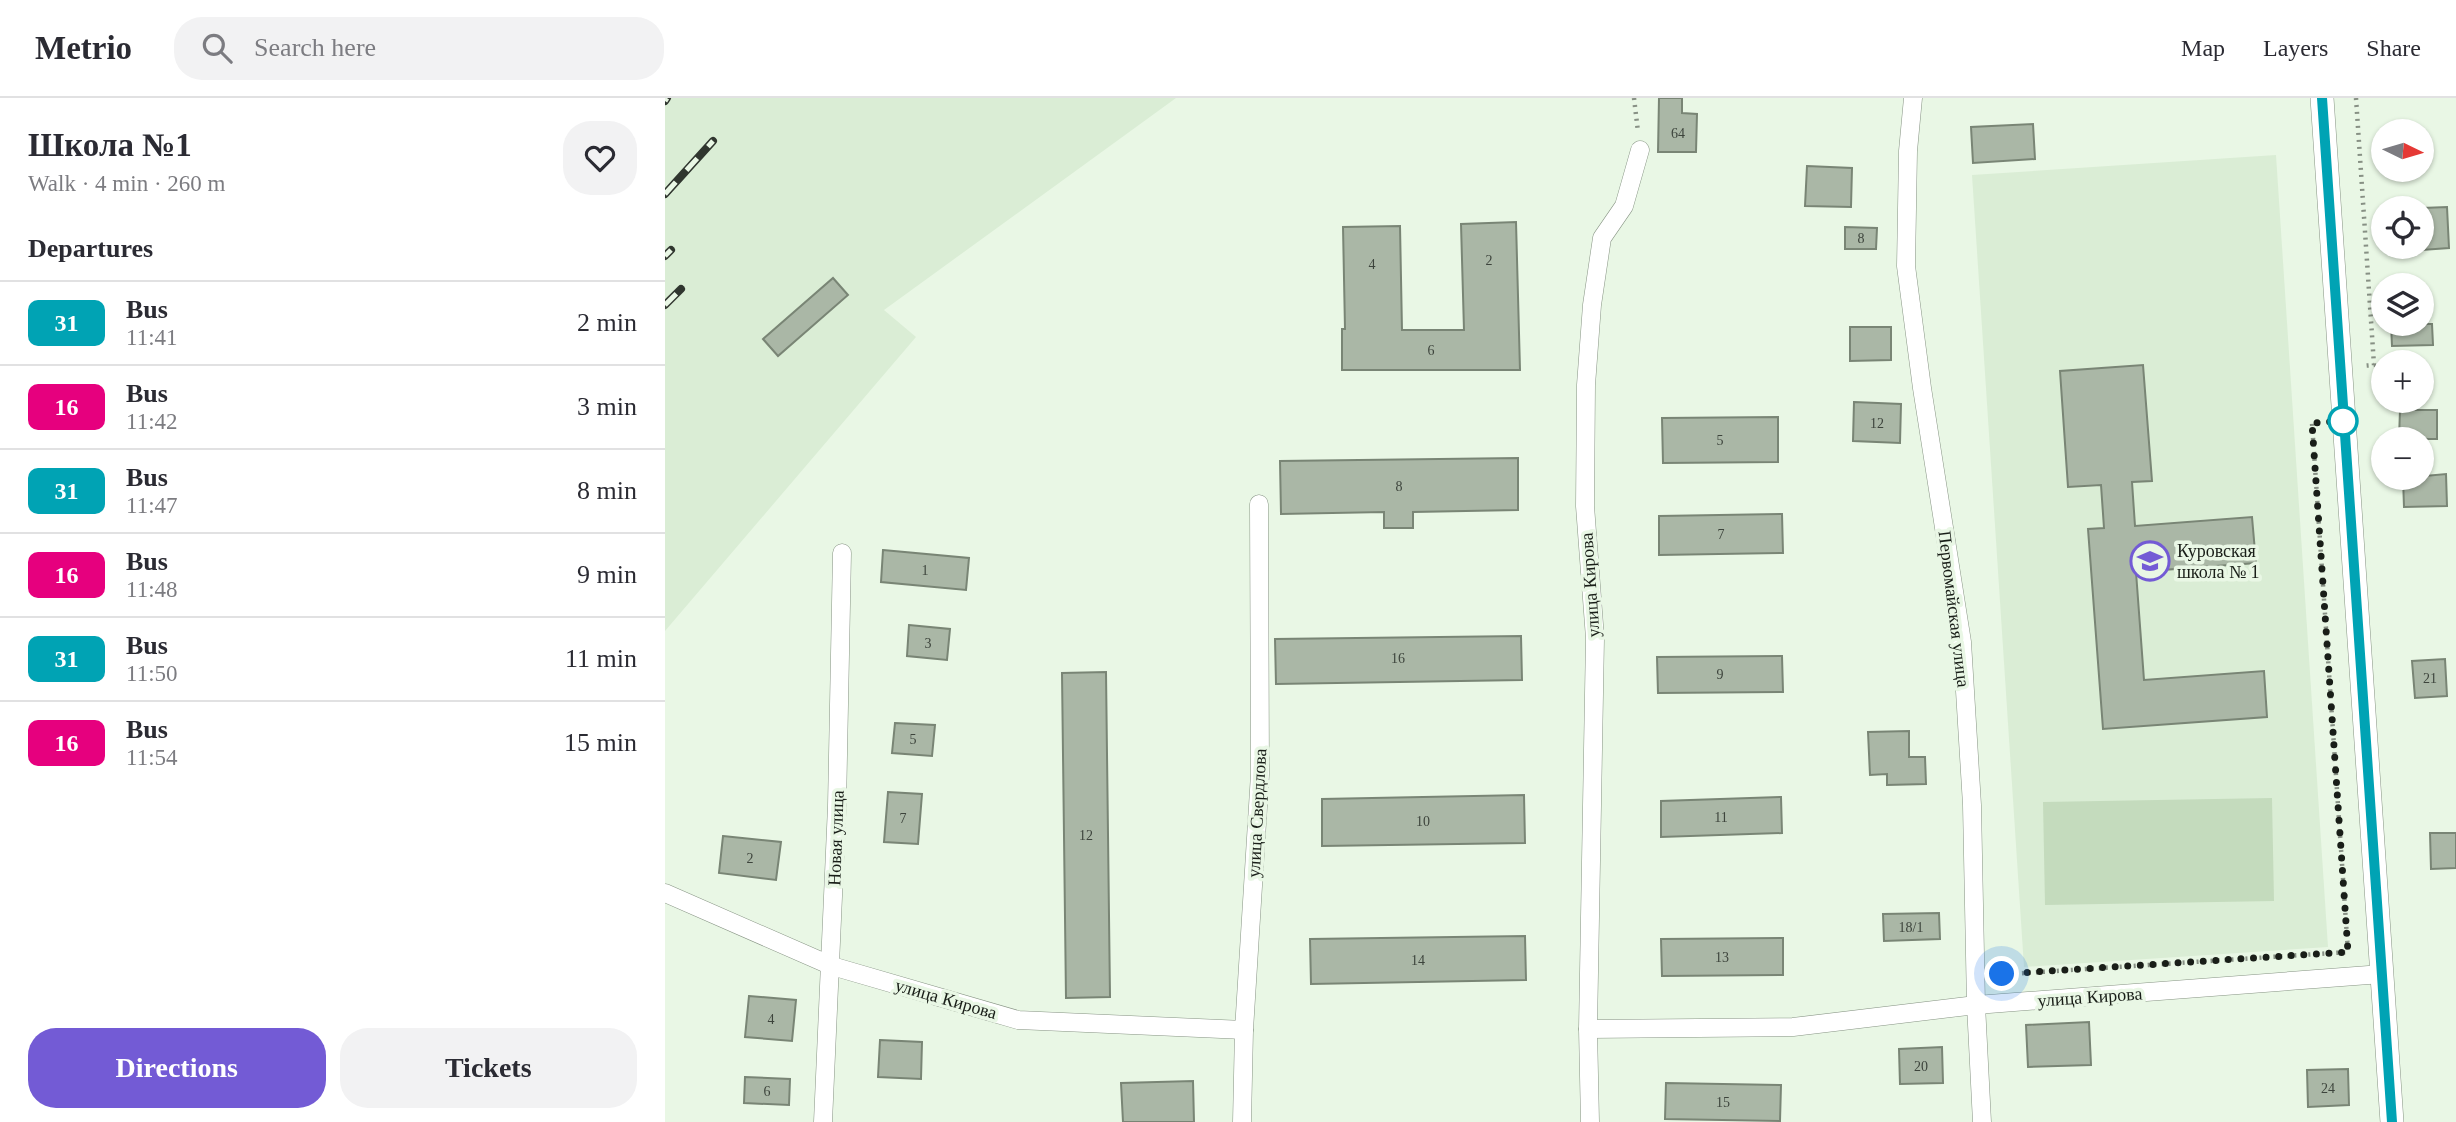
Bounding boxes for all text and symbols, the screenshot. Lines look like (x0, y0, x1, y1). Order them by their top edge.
search box (174, 17, 664, 80)
icon: search (198, 29, 236, 67)
text: Metrio (35, 30, 132, 66)
text: Search here (254, 33, 376, 62)
text: Map (2181, 35, 2225, 61)
text: Layers (2263, 35, 2328, 61)
text: Share (2366, 35, 2421, 61)
north arrow (2371, 119, 2434, 182)
map controls (2371, 119, 2434, 490)
button: heart (563, 121, 637, 195)
house number: 64 (1671, 126, 1685, 141)
text: Школа №1 (28, 127, 192, 163)
text: Walk · 4 min · 260 m (28, 171, 225, 196)
button: locate (2371, 196, 2434, 259)
house number: 8 (1858, 231, 1865, 246)
text: Departures (28, 234, 153, 263)
house number: 2 (1486, 253, 1493, 268)
house number: 4 (1369, 257, 1376, 272)
button: layers (2371, 273, 2434, 336)
text: Bus (126, 295, 168, 324)
text: 2 min (577, 308, 637, 337)
text: 31 (55, 310, 79, 336)
text: 11:41 (126, 325, 178, 350)
house number: 6 (1428, 343, 1435, 358)
button: + (2371, 350, 2434, 413)
text: Bus (126, 379, 168, 408)
text: 3 min (577, 392, 637, 421)
text: 16 (55, 394, 79, 420)
unlabelled marker (2328, 406, 2358, 436)
text: 11:42 (126, 409, 178, 434)
house number: 12 (1870, 416, 1884, 431)
button: − (2371, 427, 2434, 490)
house number: 5 (1717, 433, 1724, 448)
text: Bus (126, 463, 168, 492)
text: 8 min (577, 476, 637, 505)
text: 31 (55, 478, 79, 504)
house number: 8 (1396, 479, 1403, 494)
text: 11:47 (126, 493, 178, 518)
house number: 7 (1718, 527, 1725, 542)
street label: Первомайская улица (1934, 530, 1974, 688)
street label: улица Кирова (1576, 532, 1604, 638)
school or university icon: Куровская школа № 1 (2129, 540, 2171, 582)
place label: Куровская школа № 1 (2177, 541, 2260, 582)
text: Bus (126, 547, 168, 576)
text: 9 min (577, 560, 637, 589)
text: 16 (55, 562, 79, 588)
house number: 1 (922, 563, 929, 578)
text: 11:48 (126, 577, 178, 602)
text: Bus (126, 631, 168, 660)
house number: 3 (925, 636, 932, 651)
text: 11 min (565, 644, 637, 673)
text: 31 (55, 646, 79, 672)
house number: 16 (1391, 651, 1405, 666)
text: 11:50 (126, 661, 178, 686)
house number: 9 (1717, 667, 1724, 682)
house number: 21 (2423, 671, 2437, 686)
text: Bus (126, 715, 168, 744)
text: 15 min (564, 728, 637, 757)
text: 16 (55, 730, 79, 756)
house number: 5 (910, 732, 917, 747)
text: 11:54 (126, 745, 178, 770)
street label: улица Свердлова (1244, 748, 1270, 878)
street label: Новая улица (824, 790, 848, 886)
house number: 11 (1714, 810, 1728, 825)
house number: 7 (900, 811, 907, 826)
house number: 10 (1416, 814, 1430, 829)
house number: 12 (1079, 828, 1093, 843)
house number: 2 (747, 851, 754, 866)
house number: 18/1 (1899, 920, 1923, 935)
house number: 13 (1715, 950, 1729, 965)
house number: 14 (1411, 953, 1425, 968)
your location (1984, 956, 2019, 991)
street label: улица Кирова (893, 975, 999, 1023)
street label: улица Кирова (2037, 983, 2143, 1011)
house number: 4 (768, 1012, 775, 1027)
button: Directions (28, 1028, 326, 1108)
button: Tickets (340, 1028, 637, 1108)
house number: 20 (1914, 1059, 1928, 1074)
house number: 24 (2321, 1081, 2335, 1096)
house number: 6 (764, 1084, 771, 1099)
house number: 15 (1716, 1095, 1730, 1110)

